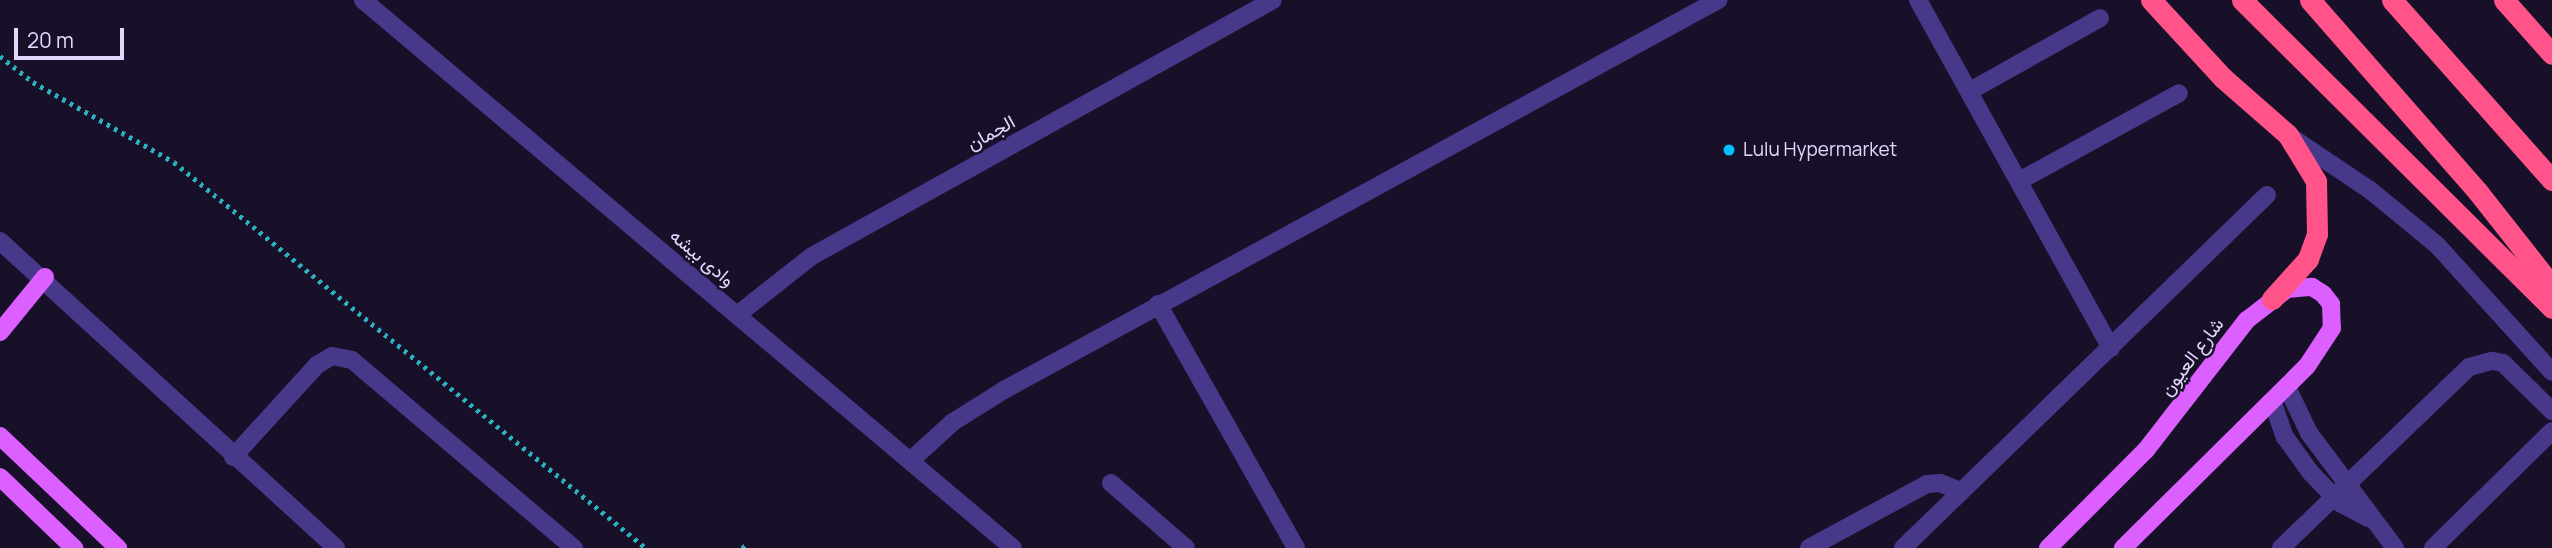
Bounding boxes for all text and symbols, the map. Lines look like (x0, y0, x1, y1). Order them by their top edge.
scale bar (18, 14, 128, 58)
text: 20 m (27, 26, 74, 54)
street label: الجمان (963, 111, 1019, 155)
place label: Lulu Hypermarket (1743, 139, 1897, 161)
marker: Lulu Hypermarket (1721, 142, 1737, 158)
street label: وادى بيشه (665, 224, 739, 292)
street label: شارع العيون (2155, 313, 2229, 401)

